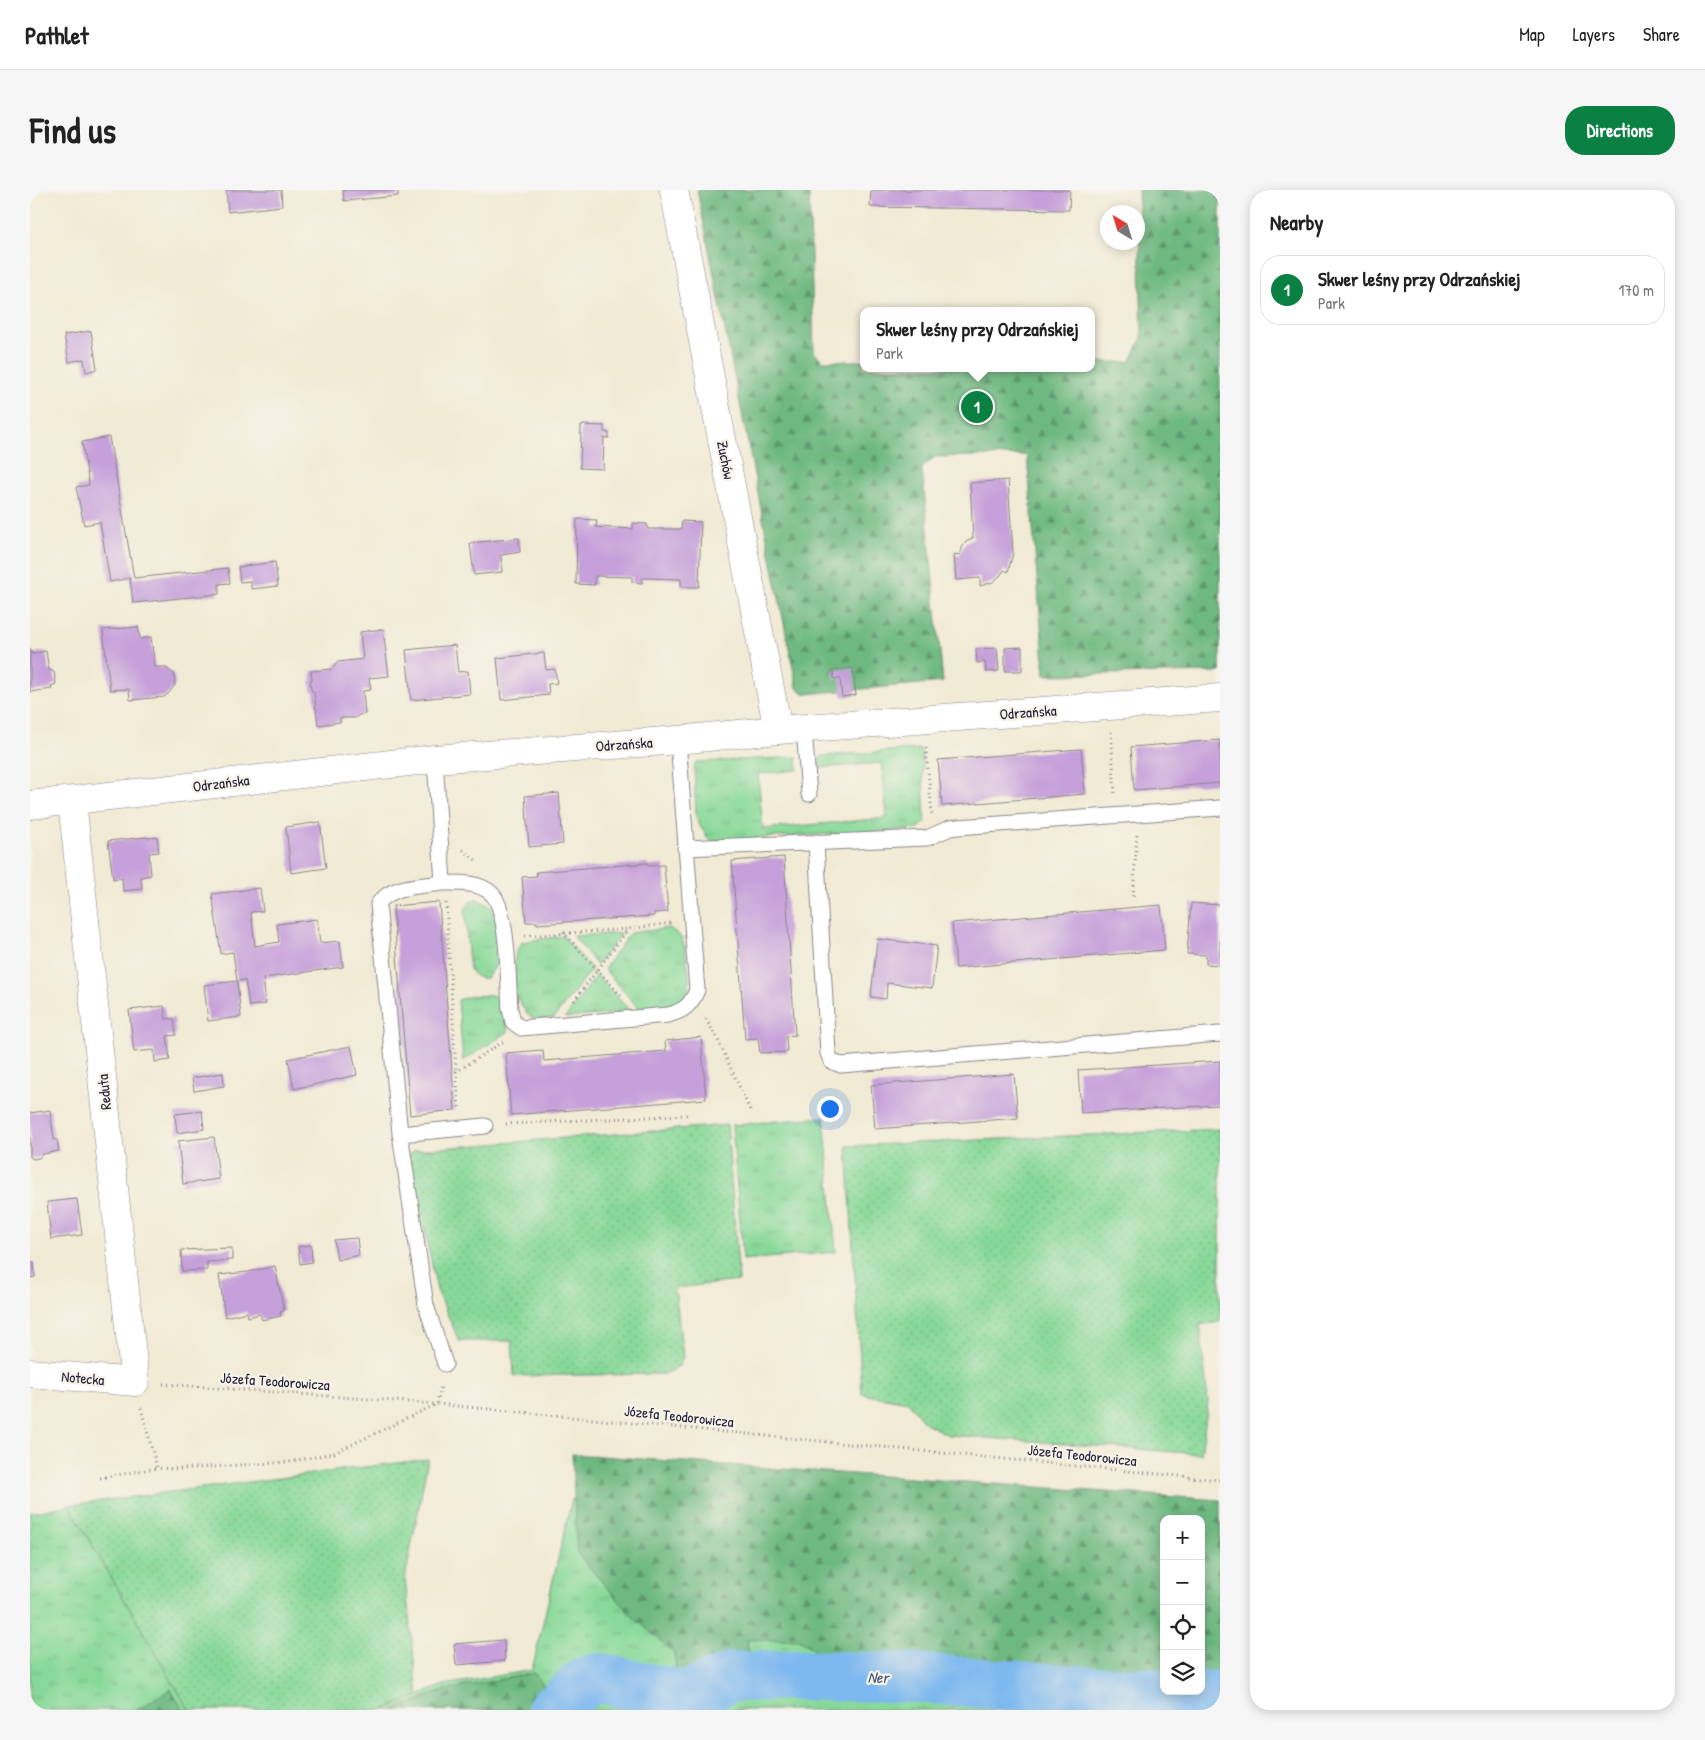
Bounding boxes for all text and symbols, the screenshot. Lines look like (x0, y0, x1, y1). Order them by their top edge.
text: Pathlet (25, 19, 88, 51)
text: Map (1519, 22, 1545, 47)
text: Layers (1573, 22, 1615, 47)
text: Share (1643, 22, 1680, 47)
button: Directions (1565, 106, 1675, 155)
text: Find us (30, 107, 116, 154)
north arrow (1100, 205, 1145, 250)
text: Nearby (1270, 208, 1323, 237)
text: Skwer leśny przy Odrzańskiej (1318, 266, 1521, 292)
text: 1 (1284, 279, 1290, 301)
text: 170 m (1619, 279, 1654, 301)
text: Park (1318, 292, 1345, 314)
popup (860, 307, 1095, 372)
text: Skwer leśny przy Odrzańskiej (876, 316, 1079, 342)
text: Park (876, 342, 903, 364)
pin: 1 (961, 388, 993, 426)
street label: Zuchów (712, 439, 740, 481)
street label: Odrzańska (999, 700, 1057, 724)
street label: Odrzańska (595, 732, 653, 756)
street label: Odrzańska (191, 769, 251, 797)
street label: Reduta (92, 1073, 116, 1111)
your location (817, 1096, 843, 1122)
street label: Notecka (61, 1366, 105, 1390)
street label: Józefa Teodorowicza (219, 1367, 331, 1395)
street label: Józefa Teodorowicza (623, 1400, 735, 1432)
street label: Józefa Teodorowicza (1026, 1439, 1138, 1471)
map controls (1160, 1515, 1205, 1695)
button: + (1160, 1515, 1205, 1560)
button: − (1160, 1560, 1205, 1605)
button: locate (1160, 1605, 1205, 1650)
button: layers (1160, 1650, 1205, 1695)
water label: Ner (867, 1666, 891, 1688)

